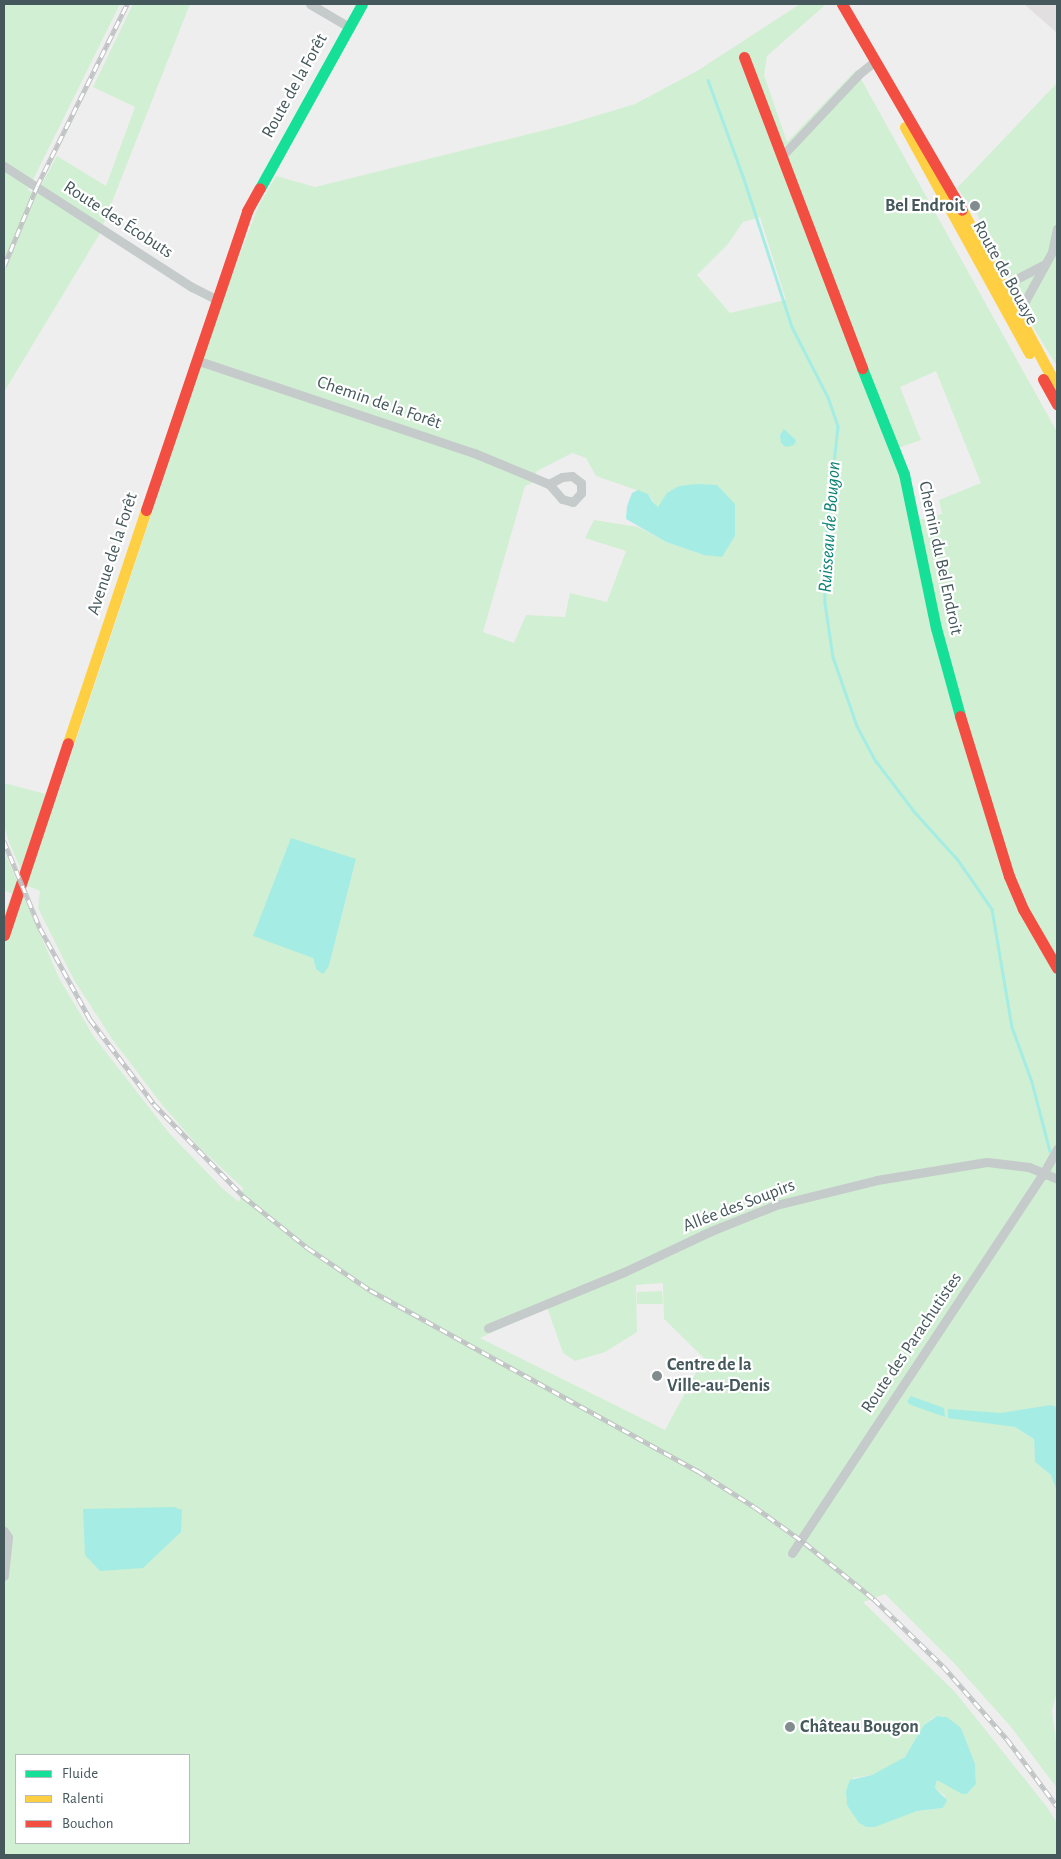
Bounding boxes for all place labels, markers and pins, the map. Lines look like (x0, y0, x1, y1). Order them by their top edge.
place label: Bel Endroit (885, 195, 965, 217)
marker: Bel Endroit (969, 200, 981, 212)
place label: Centre de la Ville-au-Denis (667, 1355, 770, 1398)
marker: Centre de la Ville-au-Denis (651, 1370, 663, 1382)
place label: Château Bougon (800, 1716, 919, 1738)
marker: Château Bougon (784, 1721, 796, 1733)

